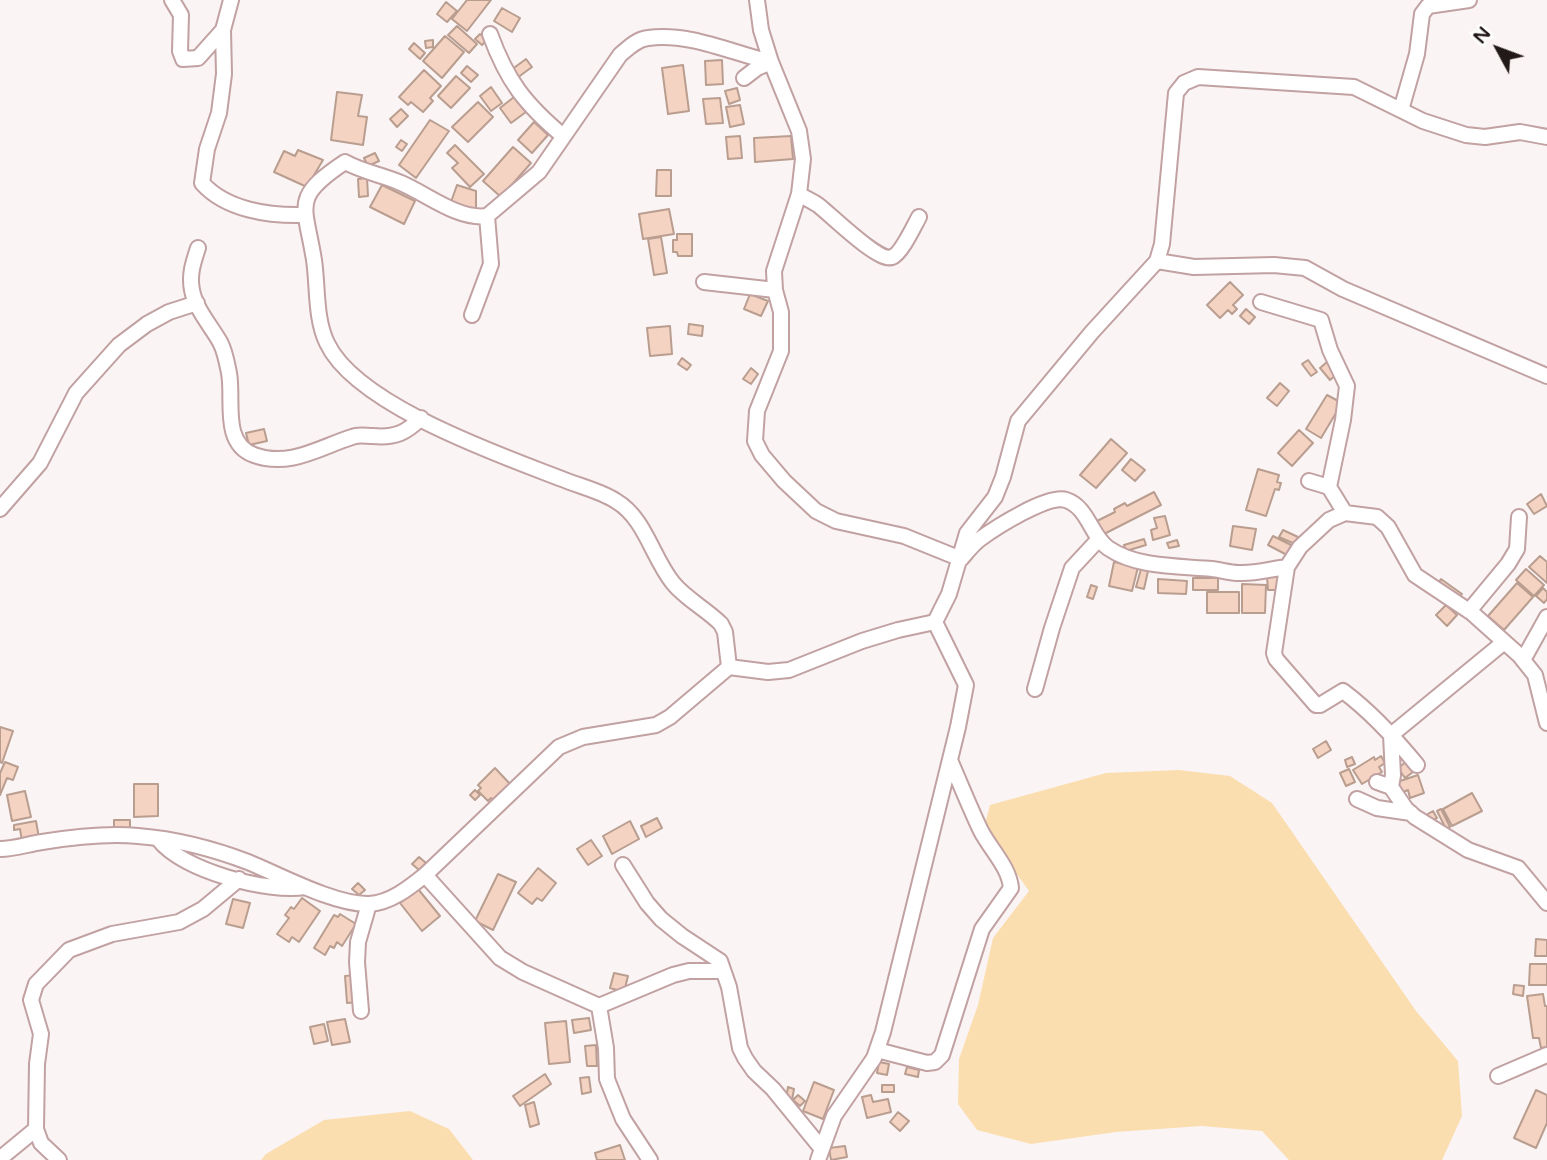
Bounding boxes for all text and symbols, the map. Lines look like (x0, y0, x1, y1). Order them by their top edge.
north arrow (1463, 14, 1533, 84)
text: N (1469, 22, 1495, 48)

